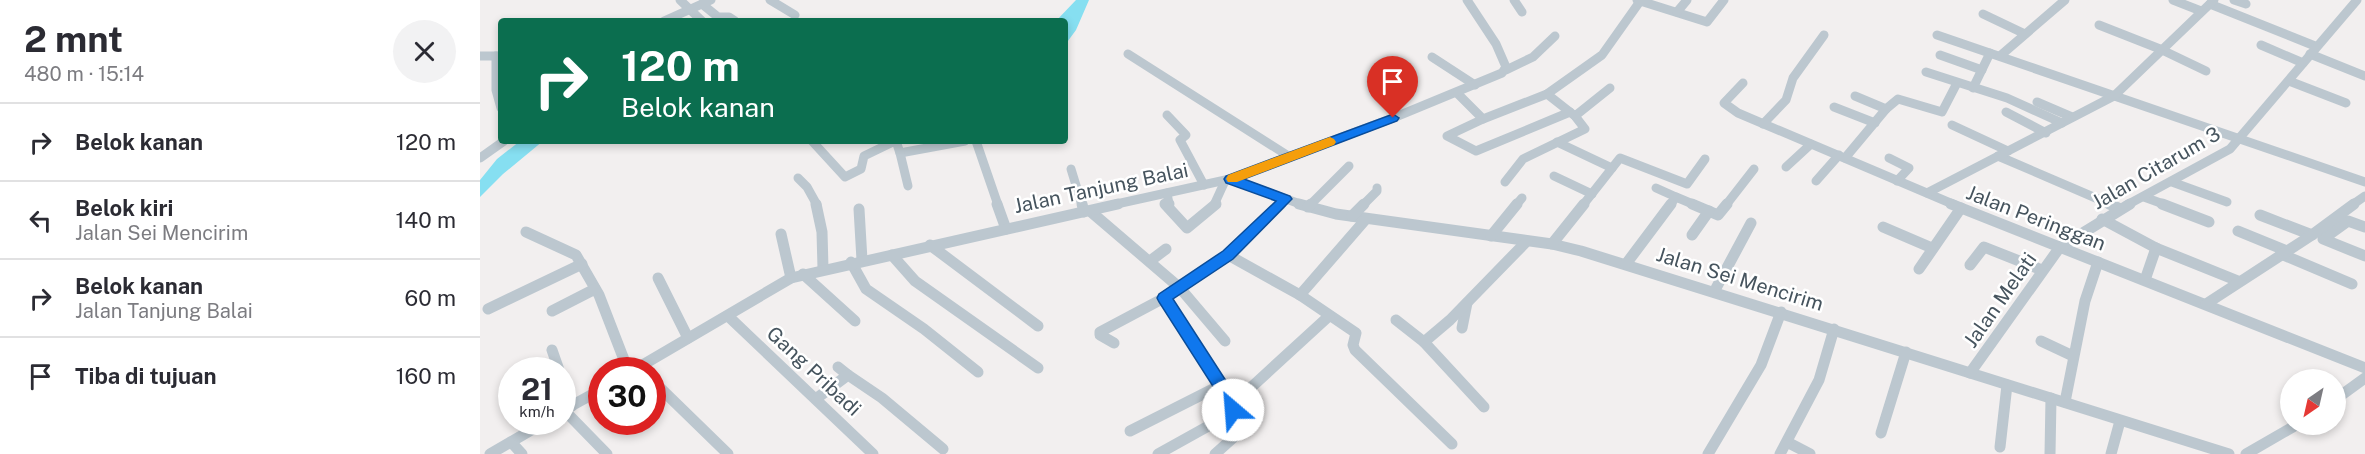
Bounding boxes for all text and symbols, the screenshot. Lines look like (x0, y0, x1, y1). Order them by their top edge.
text: 2 mnt (24, 18, 123, 60)
button: close (393, 20, 456, 83)
text: 120 m (621, 41, 740, 90)
icon: right (522, 42, 600, 120)
pin (1367, 56, 1418, 118)
text: 480 m · 15:14 (24, 62, 144, 86)
icon: arrive (1376, 65, 1409, 98)
text: Belok kanan (621, 91, 775, 123)
street label: Jalan Citarum 3 (2088, 122, 2224, 214)
icon: right (24, 126, 57, 159)
text: Belok kanan (75, 129, 203, 155)
text: 120 m (396, 129, 456, 155)
street label: Jalan Tanjung Balai (1012, 158, 1190, 218)
street label: Jalan Peringgan (1963, 180, 2109, 256)
text: Belok kiri (75, 195, 173, 221)
icon: left (24, 204, 57, 237)
text: 140 m (395, 207, 456, 233)
text: Jalan Sei Mencirim (75, 221, 248, 245)
street label: Jalan Sei Mencirim (1654, 242, 1826, 316)
street label: Jalan Melati (1958, 248, 2042, 352)
text: Belok kanan (75, 273, 203, 299)
icon: right (24, 282, 57, 315)
text: 60 m (405, 285, 456, 311)
text: Jalan Tanjung Balai (75, 299, 253, 323)
street label: Gang Pribadi (762, 321, 866, 421)
speed limit sign: 30 (588, 357, 666, 435)
icon: arrive (24, 360, 57, 393)
text: Tiba di tujuan (75, 363, 216, 389)
text: 160 m (396, 363, 456, 389)
north arrow (2280, 369, 2346, 435)
map controls (2280, 369, 2346, 435)
text: 21 (521, 371, 553, 407)
position arrow (1201, 378, 1265, 442)
text: km/h (519, 403, 555, 420)

